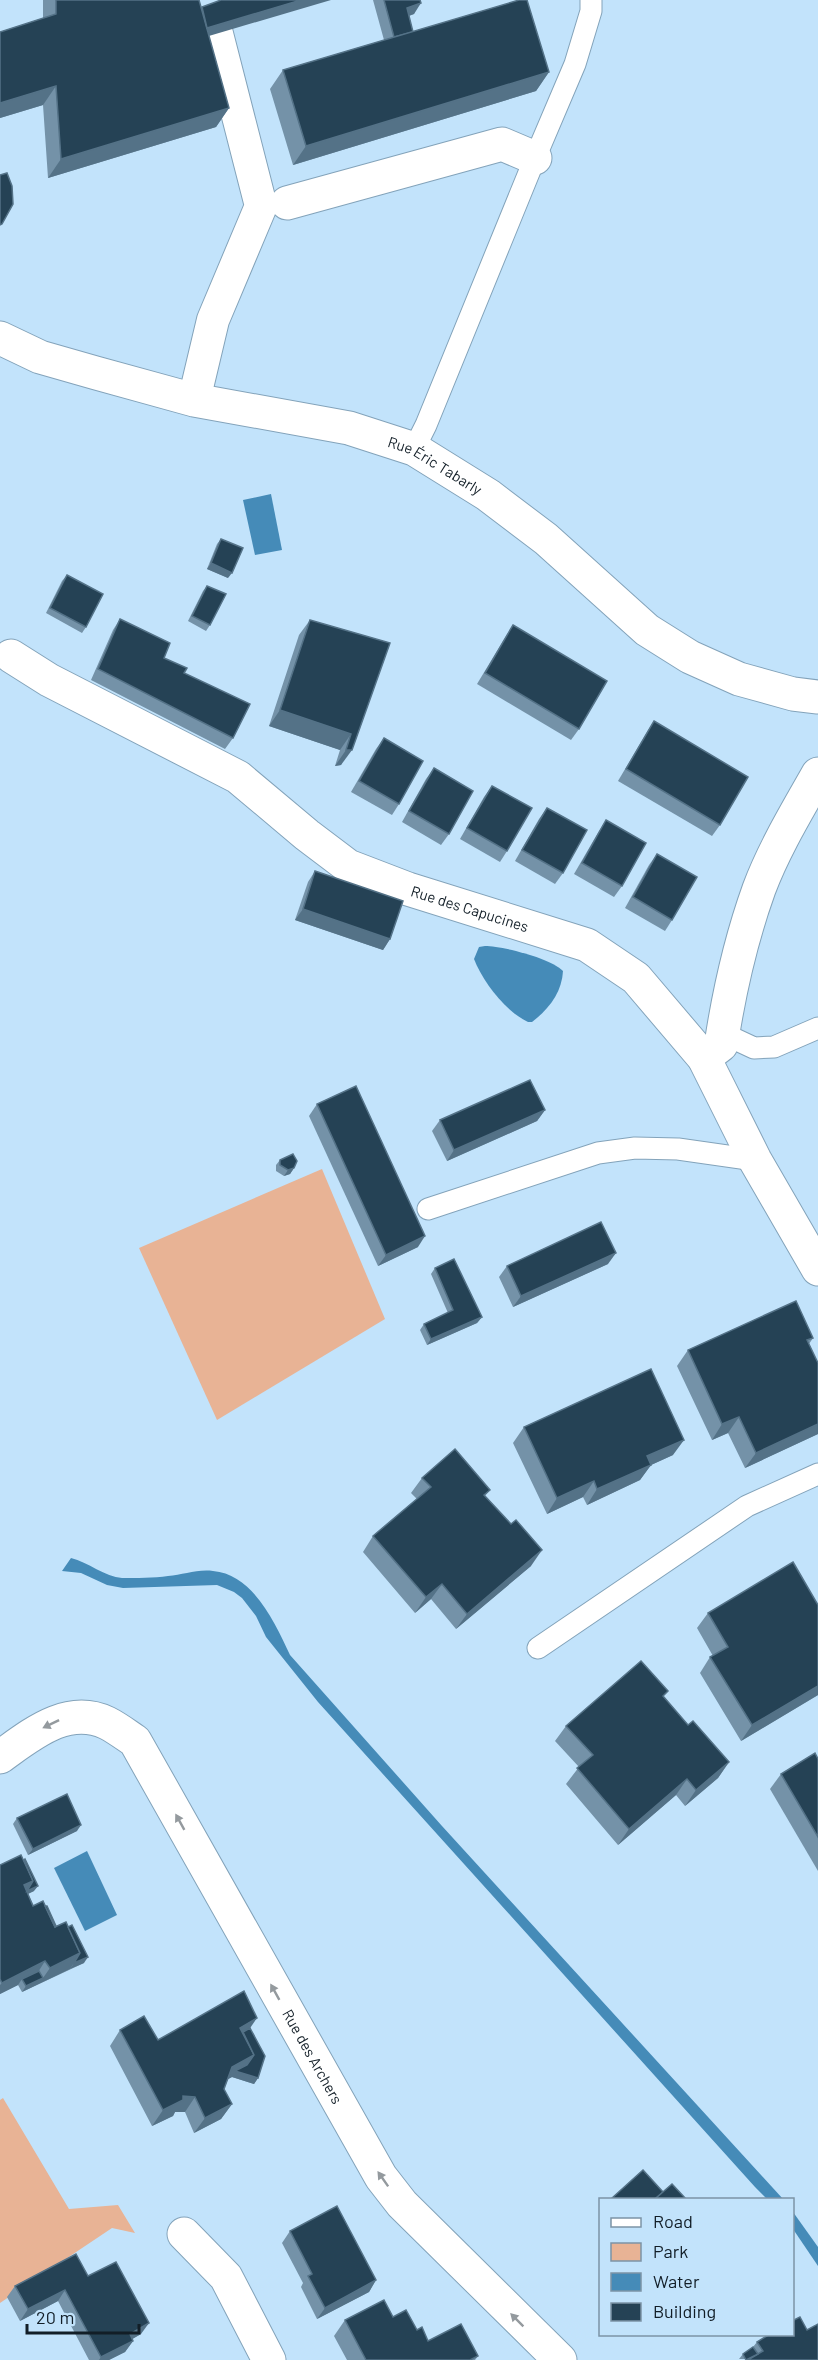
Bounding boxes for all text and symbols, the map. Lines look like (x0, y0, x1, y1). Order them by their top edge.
street label: Rue Éric Tabarly (386, 432, 486, 498)
street label: Rue des Capucines (409, 882, 531, 935)
one-way arrow (43, 1720, 60, 1729)
one-way arrow (175, 1813, 185, 1830)
one-way arrow (270, 1983, 280, 2000)
street label: Rue des Archers (279, 2006, 347, 2107)
one-way arrow (378, 2171, 389, 2187)
legend (599, 2198, 794, 2336)
text: Road (653, 2210, 693, 2232)
text: Park (653, 2240, 688, 2262)
text: Water (653, 2270, 700, 2292)
scale bar (27, 2297, 140, 2335)
text: Building (653, 2300, 716, 2322)
text: 20 m (36, 2306, 74, 2328)
one-way arrow (511, 2313, 525, 2327)

